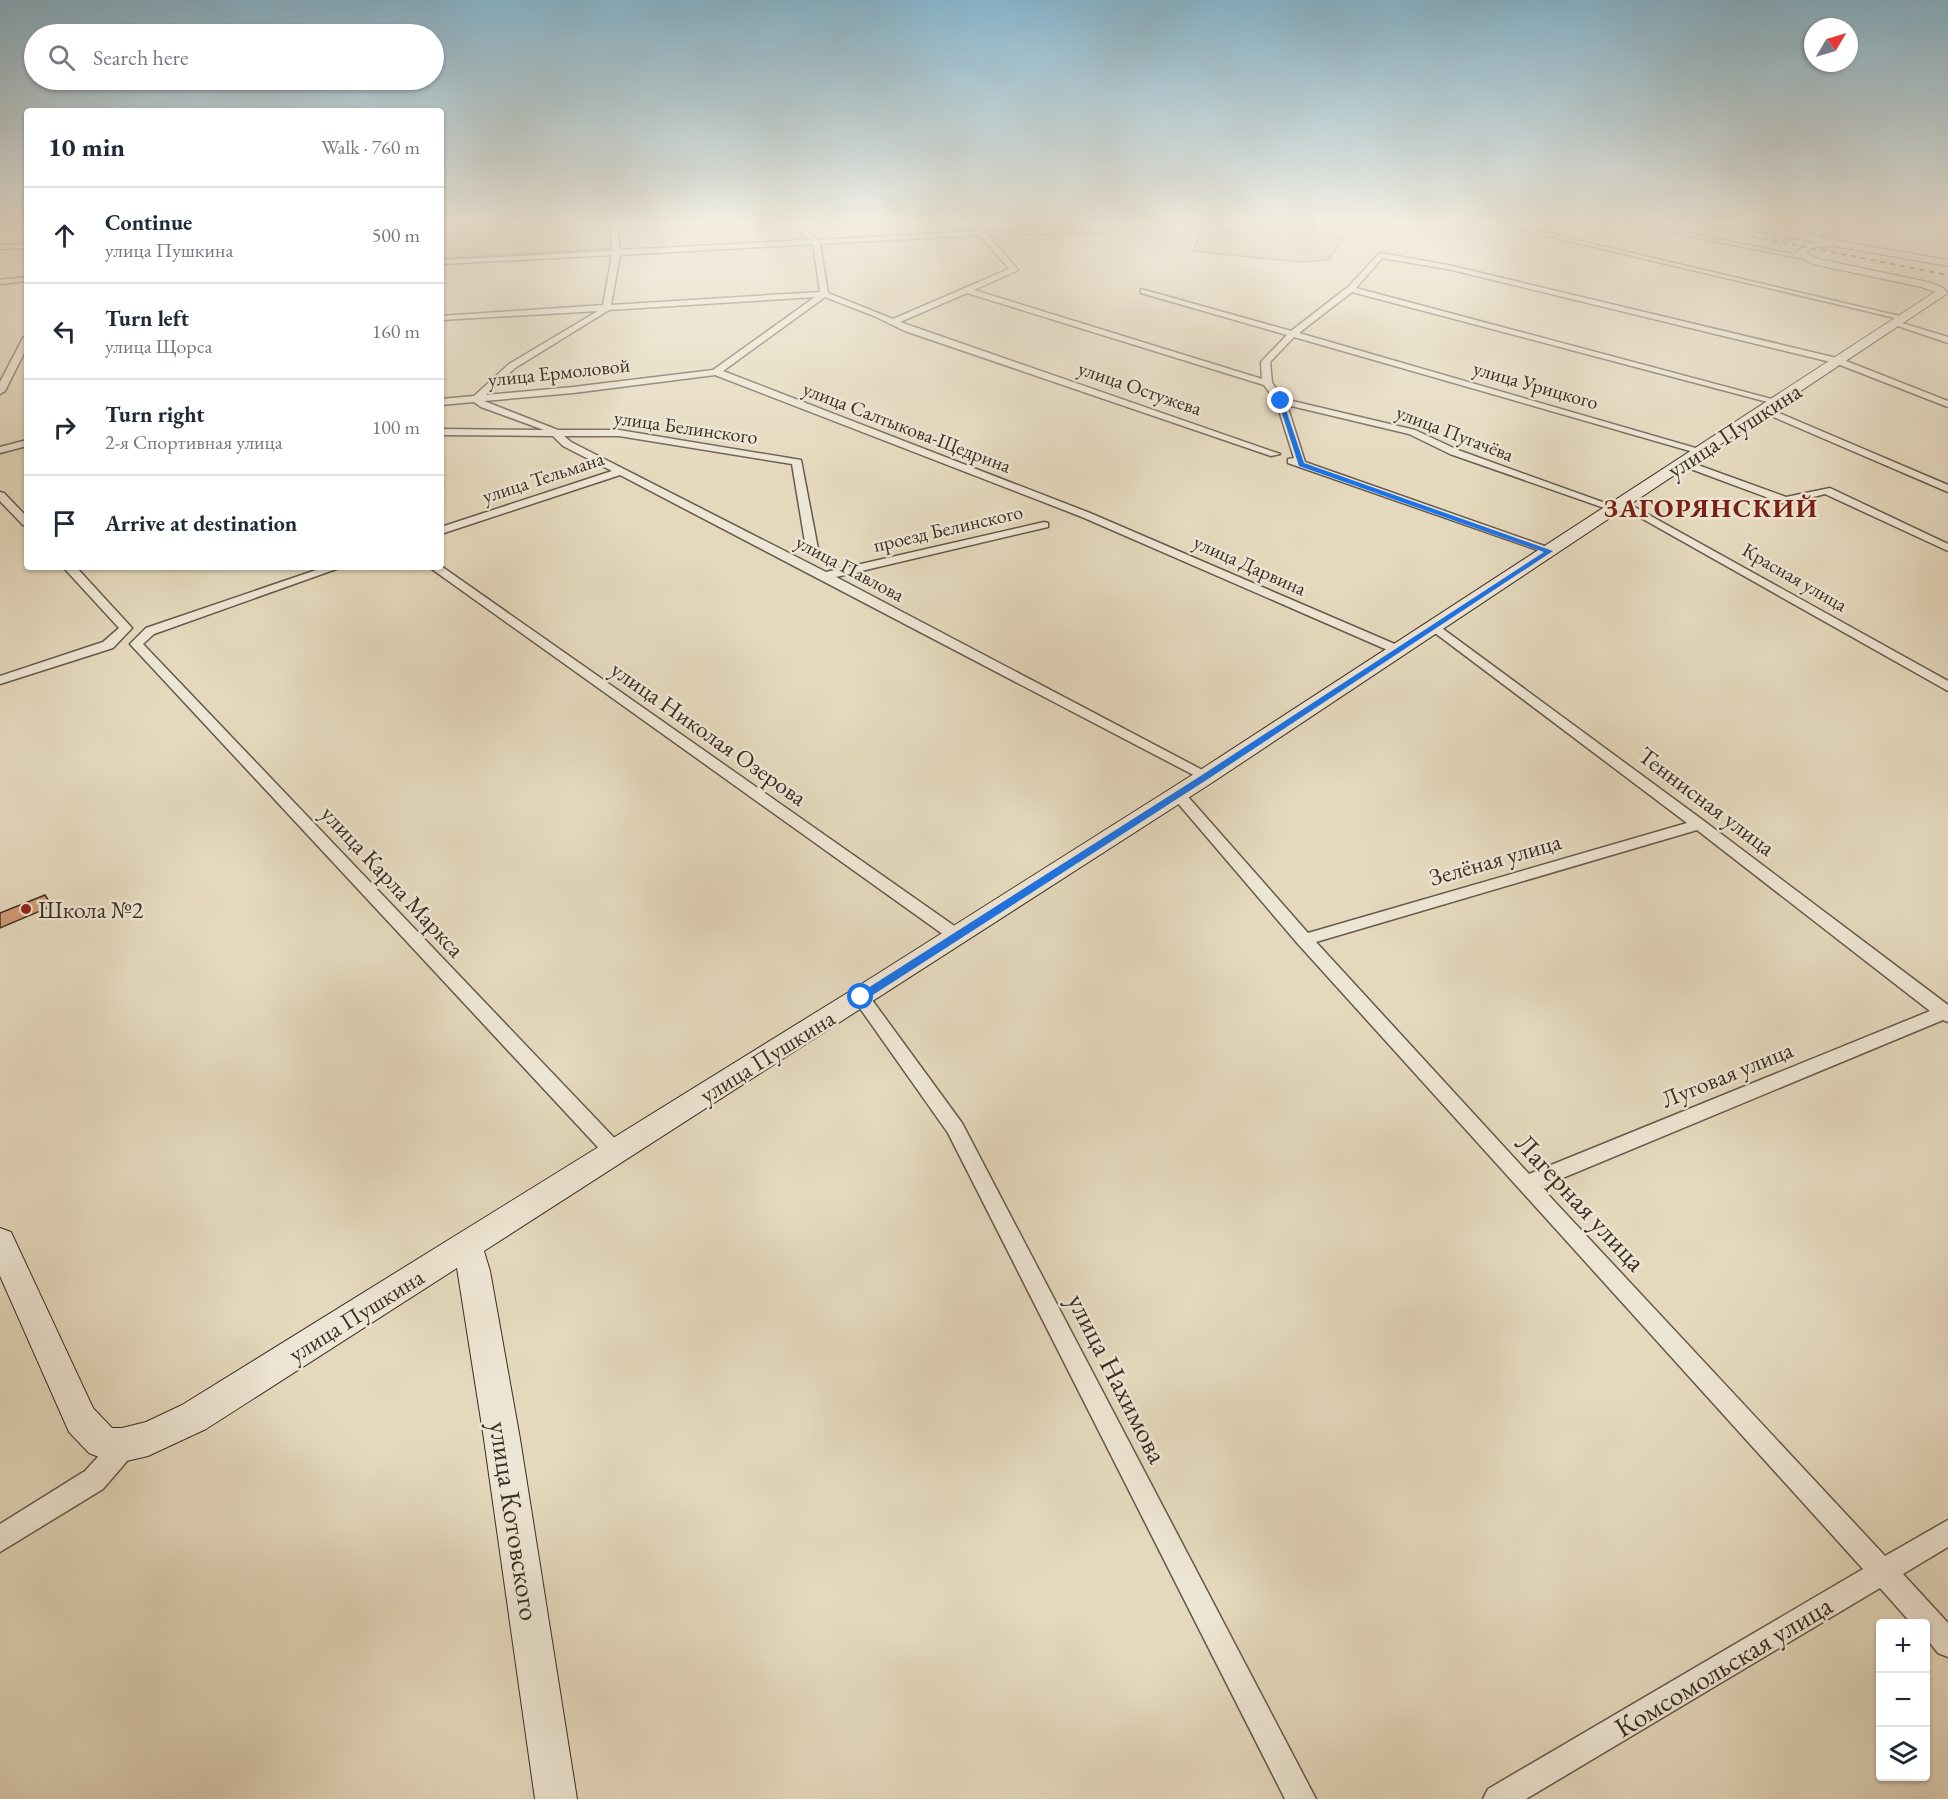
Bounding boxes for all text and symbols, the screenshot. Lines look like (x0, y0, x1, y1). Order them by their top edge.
north arrow (1804, 18, 1858, 72)
search box (24, 24, 444, 90)
icon: search (45, 41, 78, 74)
text: Search here (93, 43, 188, 72)
text: 10 min (48, 130, 125, 164)
text: Walk · 760 m (321, 134, 420, 160)
text: Continue (105, 208, 192, 237)
icon: ahead (48, 219, 81, 252)
text: 500 m (372, 222, 420, 248)
text: улица Пушкина (105, 237, 233, 263)
text: Turn left (105, 304, 189, 333)
icon: left (48, 315, 81, 348)
text: 160 m (372, 318, 420, 344)
text: улица Щорса (105, 333, 212, 359)
street label: улица Ермоловой (487, 352, 632, 392)
street label: улица Остужева (1075, 355, 1205, 421)
street label: улица Урицкого (1470, 355, 1602, 415)
street label: улица Салтыкова-Щедрина (799, 375, 1015, 479)
street label: улица Пушкина (1661, 375, 1807, 485)
route end (1267, 387, 1293, 413)
street label: улица Пугачёва (1393, 399, 1518, 467)
text: Turn right (105, 400, 204, 429)
street label: улица Белинского (613, 404, 760, 450)
icon: right (48, 411, 81, 444)
text: 100 m (372, 414, 420, 440)
text: 2-я Спортивная улица (105, 429, 283, 455)
street label: улица Тельмана (479, 445, 607, 509)
district label: ЗАГОРЯНСКИЙ (1604, 491, 1818, 525)
street label: проезд Белинского (871, 498, 1025, 558)
icon: arrive (48, 507, 81, 540)
text: Arrive at destination (105, 509, 297, 538)
street label: улица Павлова (791, 528, 909, 608)
street label: улица Дарвина (1190, 529, 1310, 601)
street label: Красная улица (1738, 536, 1852, 618)
street label: улица Николая Озерова (605, 654, 814, 813)
street label: Теннисная улица (1632, 739, 1782, 863)
street label: улица Карла Маркса (314, 798, 472, 964)
street label: Зелёная улица (1425, 825, 1565, 893)
place label: Школа №2 (38, 894, 144, 925)
marker: Школа №2 (19, 902, 33, 916)
route start (847, 983, 873, 1009)
street label: улица Пушкина (693, 1002, 841, 1110)
street label: Луговая улица (1657, 1033, 1798, 1114)
street label: Лагерная улица (1508, 1125, 1655, 1279)
street label: улица Пушкина (282, 1261, 430, 1369)
street label: улица Нахимова (1060, 1287, 1177, 1470)
street label: улица Котовского (481, 1419, 549, 1623)
street label: Комсомольская улица (1608, 1586, 1839, 1745)
map controls (1876, 1619, 1930, 1781)
button: + (1876, 1619, 1930, 1673)
button: − (1876, 1673, 1930, 1727)
button: layers (1876, 1727, 1930, 1781)

